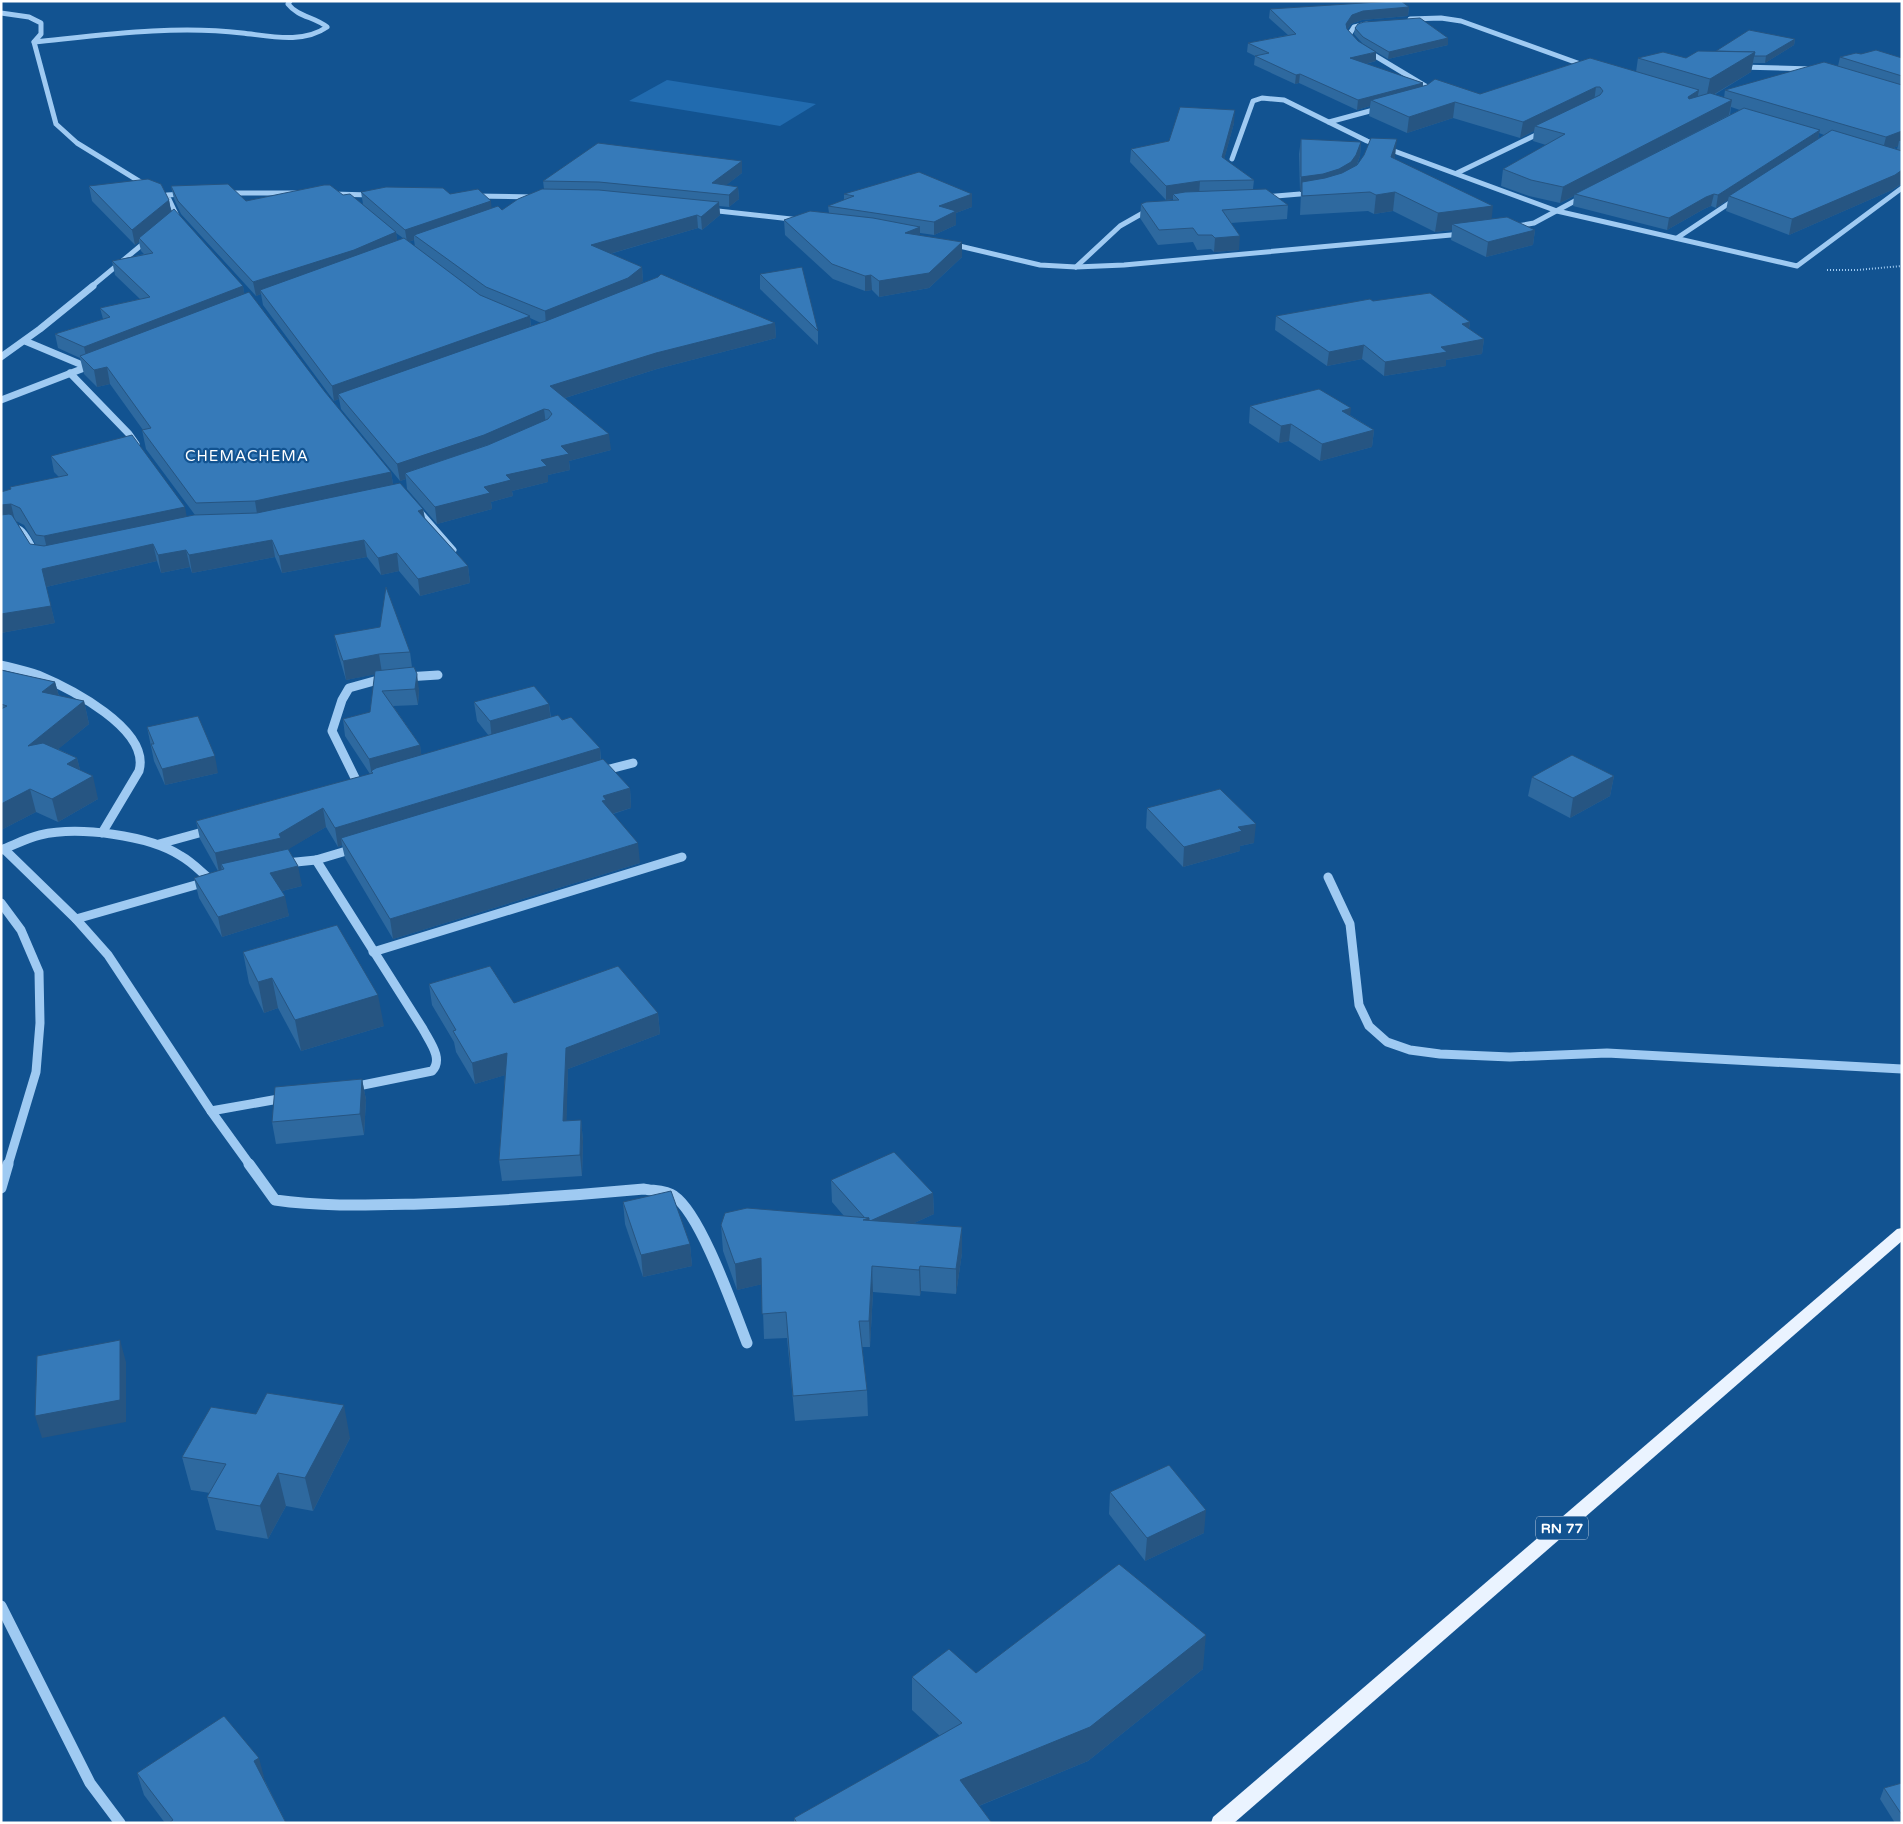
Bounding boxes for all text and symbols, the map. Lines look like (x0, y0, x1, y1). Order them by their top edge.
district label: CHEMACHEMA (185, 447, 309, 465)
road number: RN 77 (1536, 1516, 1588, 1540)

